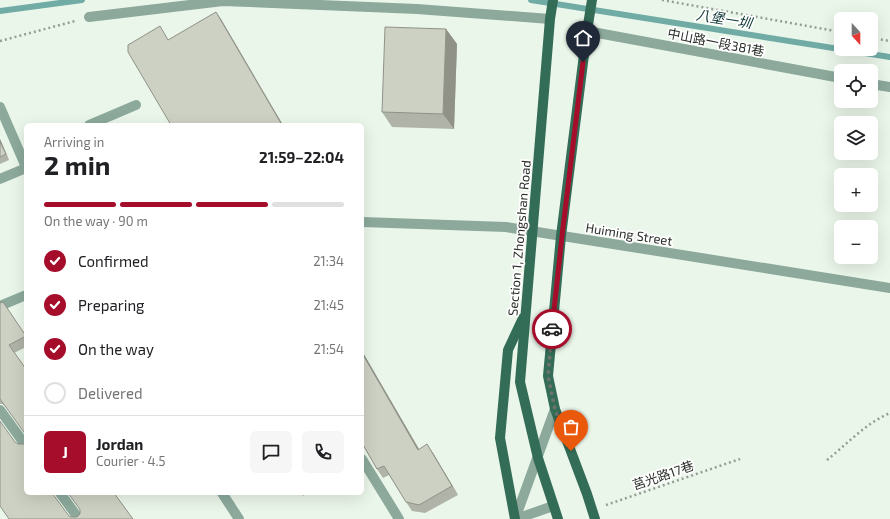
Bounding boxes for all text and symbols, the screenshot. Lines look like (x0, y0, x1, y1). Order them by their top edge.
water label: 八堡一圳 (695, 6, 755, 32)
north arrow (834, 12, 878, 56)
map controls (834, 12, 878, 264)
pin (566, 21, 600, 62)
street label: 中山路一段381巷 (666, 25, 766, 59)
icon: home (572, 27, 594, 49)
button: locate (834, 64, 878, 108)
button: layers (834, 116, 878, 160)
text: Arriving in (44, 134, 104, 150)
text: 21:59–22:04 (259, 148, 344, 166)
text: 2 min (44, 149, 110, 180)
street label: Section 1, Zhongshan Road (504, 159, 534, 317)
button: + (834, 168, 878, 212)
text: On the way · 90 m (44, 213, 148, 229)
street label: Huiming Street (584, 219, 674, 249)
button: − (834, 220, 878, 264)
icon: check (44, 250, 66, 272)
text: Confirmed (78, 252, 149, 270)
text: 21:34 (313, 253, 344, 269)
icon: check (44, 294, 66, 316)
text: Preparing (78, 296, 144, 314)
text: 21:45 (313, 297, 344, 313)
courier (532, 309, 572, 349)
icon: car (541, 318, 563, 340)
icon: check (44, 338, 66, 360)
text: On the way (78, 340, 154, 358)
text: 21:54 (313, 341, 344, 357)
text: Delivered (78, 384, 143, 402)
pin (554, 410, 588, 451)
icon: bag (560, 416, 582, 438)
button: chat (250, 431, 292, 473)
button: phone (302, 431, 344, 473)
text: Jordan (96, 435, 143, 453)
text: J (62, 443, 68, 461)
text: Courier · 4.5 (96, 453, 165, 469)
street label: 莒光路17巷 (630, 457, 696, 493)

